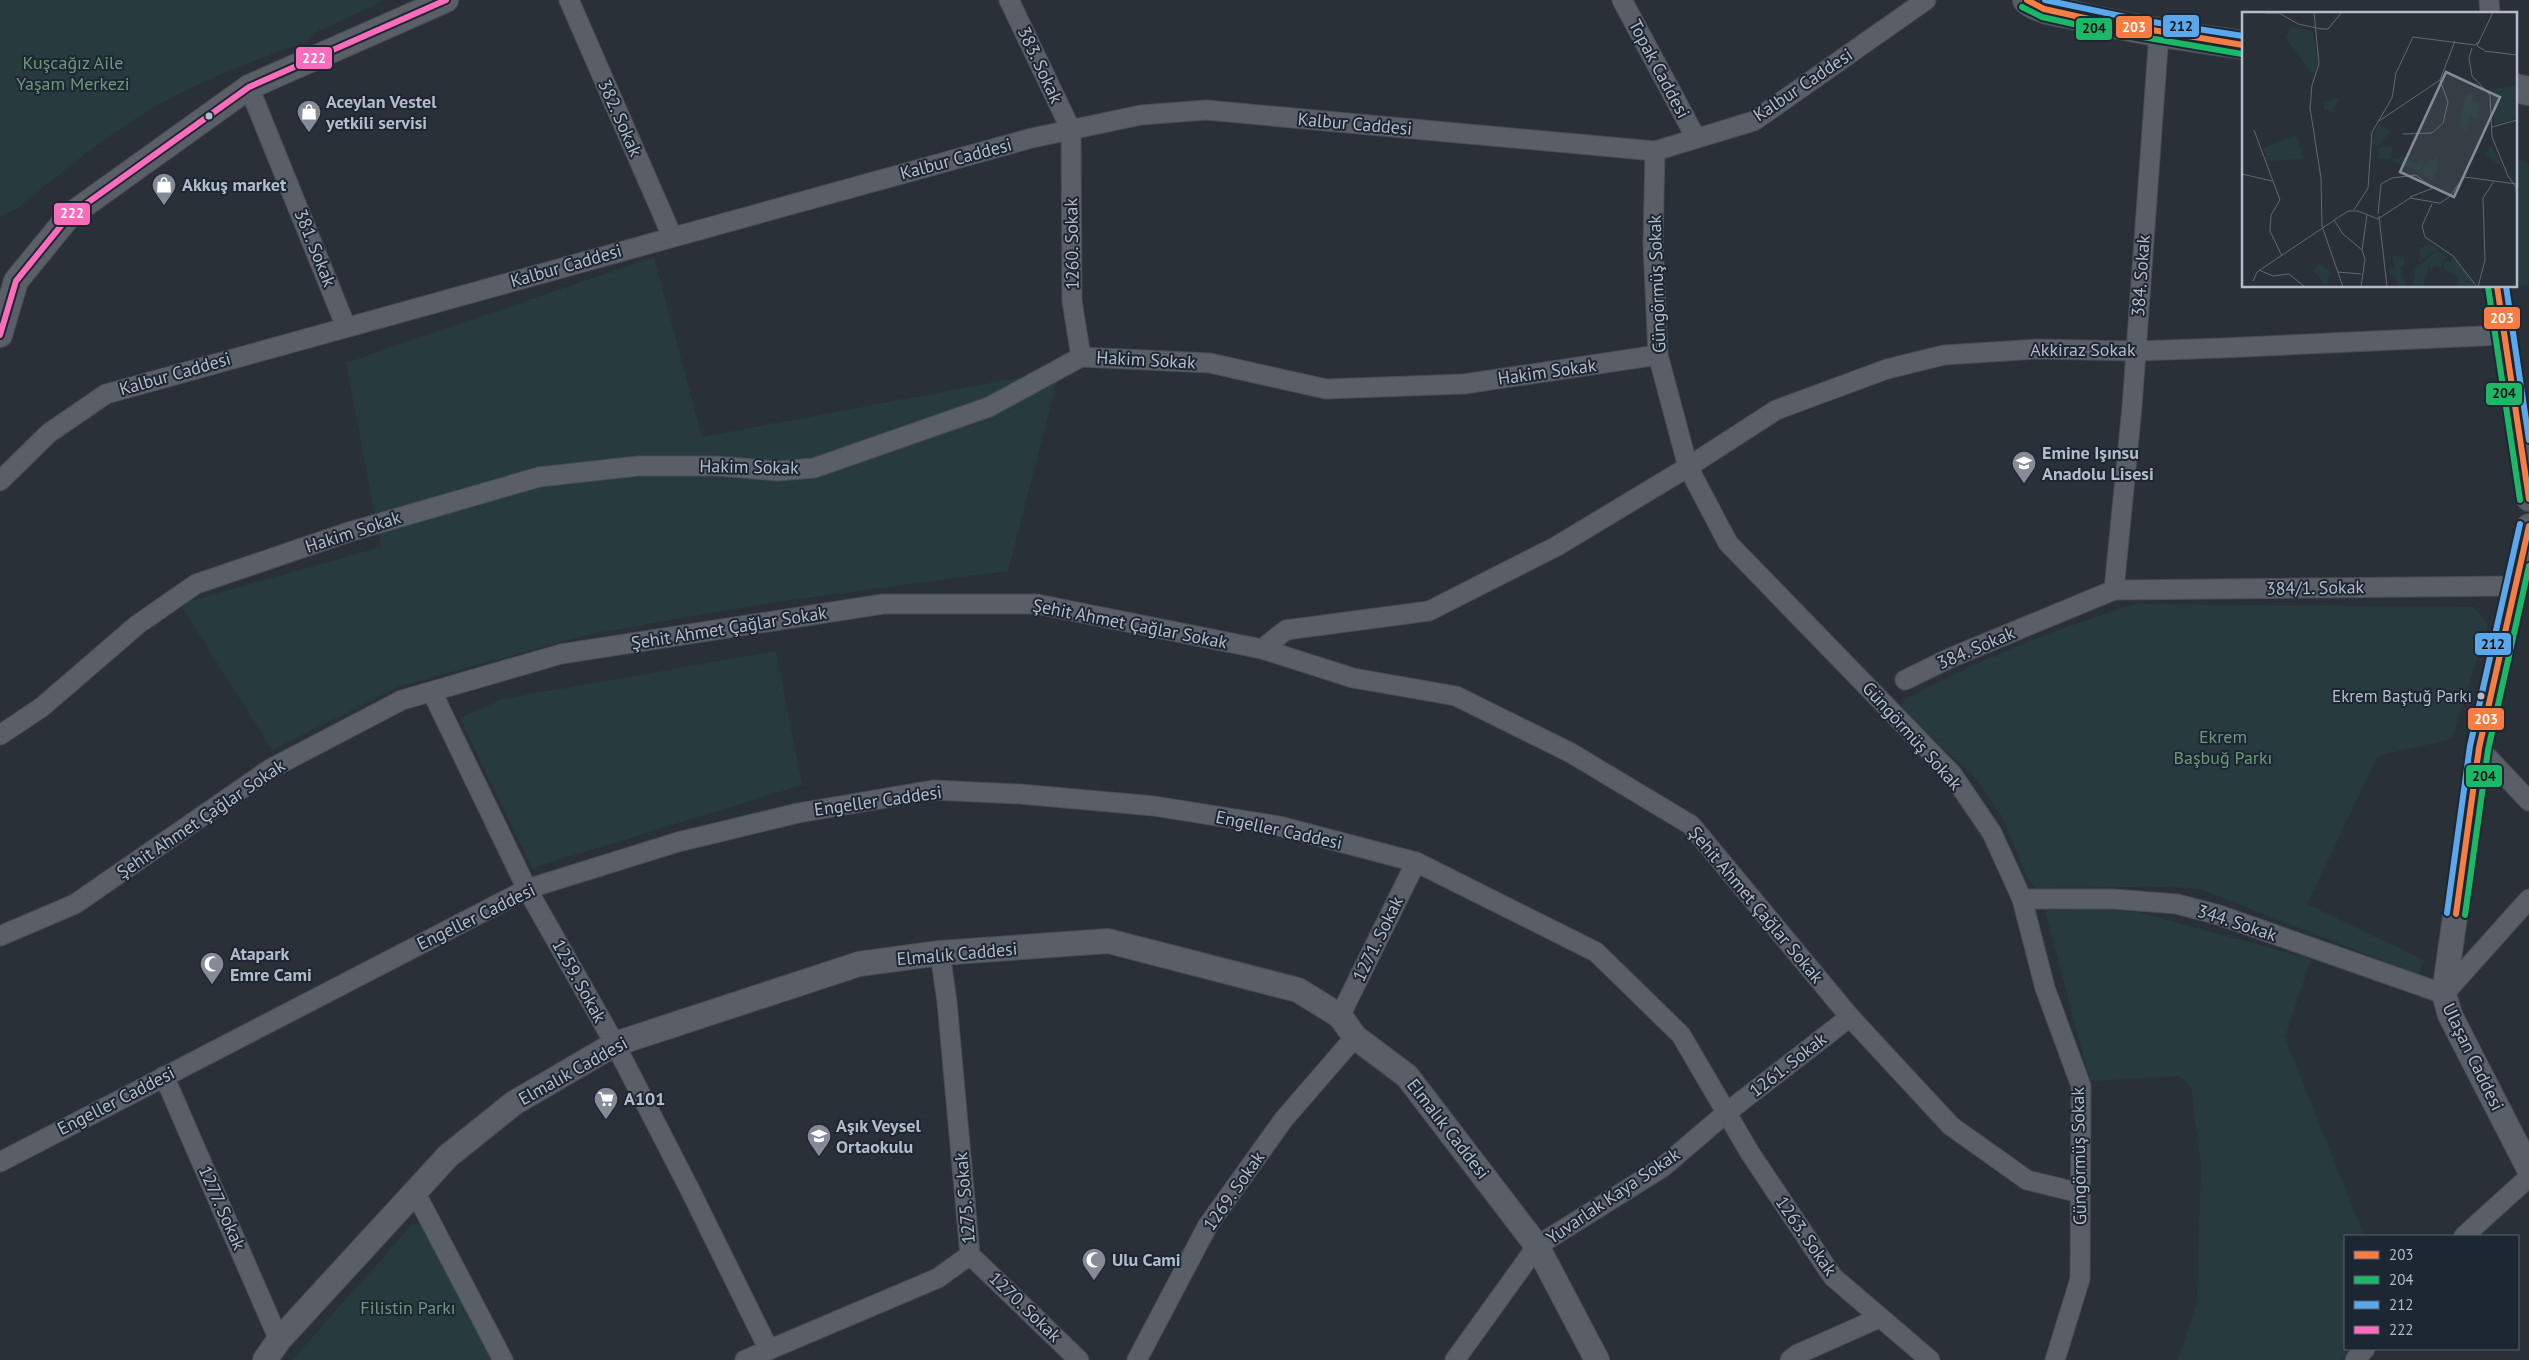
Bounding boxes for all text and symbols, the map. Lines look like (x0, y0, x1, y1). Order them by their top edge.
inset map (2242, 12, 2516, 288)
line badge: 212 (2162, 14, 2200, 38)
street label: Topak Caddesi (1624, 15, 1695, 122)
line badge: 203 (2115, 15, 2153, 39)
line badge: 204 (2075, 17, 2113, 41)
text: 212 (2169, 17, 2193, 35)
text: 203 (2122, 18, 2146, 36)
text: 204 (2082, 19, 2106, 37)
street label: 383. Sokak (1013, 23, 1068, 107)
street label: Kalbur Caddesi (1749, 43, 1857, 126)
line badge: 222 (295, 46, 333, 70)
text: 222 (302, 49, 326, 67)
park label: Kuşcağız Aile Yaşam Merkezi (16, 51, 130, 95)
street label: 382. Sokak (593, 76, 648, 160)
place label: Aceylan Vestel yetkili servisi (325, 90, 437, 134)
shop icon: Aceylan Vestel yetkili servisi (296, 99, 322, 133)
street label: Kalbur Caddesi (1297, 107, 1413, 140)
unlabelled marker (204, 111, 214, 121)
street label: Kalbur Caddesi (897, 133, 1014, 184)
shop icon: Akkuş market (151, 172, 177, 206)
place label: Akkuş market (182, 173, 287, 196)
street label: 1260. Sokak (1059, 198, 1084, 290)
line badge: 222 (53, 202, 91, 226)
text: 222 (60, 204, 84, 222)
street label: 381. Sokak (289, 205, 342, 291)
street label: Güngörmüş Sokak (1643, 214, 1670, 353)
street label: 384. Sokak (2126, 234, 2155, 318)
street label: Kalbur Caddesi (508, 239, 624, 292)
line badge: 203 (2483, 306, 2521, 330)
text: 203 (2490, 309, 2514, 327)
street label: Akkiraz Sokak (2030, 338, 2136, 361)
street label: Hakim Sokak (1096, 345, 1197, 374)
street label: Kalbur Caddesi (117, 347, 233, 400)
street label: Hakim Sokak (1496, 353, 1598, 390)
line badge: 204 (2485, 382, 2523, 406)
text: 204 (2492, 384, 2516, 402)
place label: Emine Işınsu Anadolu Lisesi (2042, 441, 2154, 485)
school or university icon: Emine Işınsu Anadolu Lisesi (2011, 450, 2037, 484)
street label: Hakim Sokak (699, 454, 799, 479)
street label: Hakim Sokak (302, 505, 404, 558)
street label: 384/1. Sokak (2266, 575, 2365, 600)
street label: Şehit Ahmet Çağlar Sokak (1031, 593, 1230, 654)
street label: Şehit Ahmet Çağlar Sokak (629, 601, 829, 654)
street label: 384. Sokak (1934, 621, 2018, 674)
line badge: 212 (2474, 632, 2512, 656)
text: 212 (2481, 635, 2505, 653)
street label: Güngörmüş Sokak (1858, 677, 1967, 795)
place label: Ekrem Baştuğ Parkı (2332, 685, 2472, 707)
marker: Ekrem Baştuğ Parkı (2476, 691, 2486, 701)
line badge: 203 (2467, 707, 2505, 731)
text: 203 (2474, 710, 2498, 728)
park label: Ekrem Başbuğ Parkı (2174, 725, 2272, 769)
street label: Şehit Ahmet Çağlar Sokak (112, 754, 289, 883)
line badge: 204 (2465, 764, 2503, 788)
text: 204 (2472, 767, 2496, 785)
street label: Engeller Caddesi (813, 780, 943, 821)
street label: Engeller Caddesi (1214, 805, 1344, 854)
street label: Şehit Ahmet Çağlar Sokak (1684, 822, 1829, 988)
street label: Engeller Caddesi (413, 878, 539, 955)
street label: 1271. Sokak (1347, 892, 1408, 985)
street label: 344. Sokak (2195, 899, 2280, 946)
street label: 1259. Sokak (547, 935, 612, 1027)
street label: Elmalık Caddesi (896, 937, 1018, 970)
place label: Atapark Emre Cami (230, 942, 312, 986)
mosque icon: Atapark Emre Cami (199, 951, 225, 985)
street label: Ulaşan Caddesi (2437, 999, 2509, 1114)
street label: 1261. Sokak (1744, 1027, 1831, 1102)
street label: Elmalık Caddesi (514, 1031, 631, 1110)
street label: Engeller Caddesi (53, 1061, 178, 1140)
street label: Elmalık Caddesi (1402, 1074, 1495, 1184)
supermarket icon: A101 (593, 1086, 619, 1120)
street label: Güngörmüş Sokak (2066, 1086, 2091, 1225)
place label: A101 (624, 1087, 666, 1110)
place label: Aşık Veysel Ortaokulu (836, 1114, 921, 1158)
school or university icon: Aşık Veysel Ortaokulu (806, 1123, 832, 1157)
street label: Yuvarlak Kaya Sokak (1542, 1142, 1684, 1249)
street label: 1269. Sokak (1198, 1146, 1270, 1235)
street label: 1275. Sokak (949, 1151, 980, 1245)
street label: 1277. Sokak (194, 1162, 251, 1254)
street label: 1263. Sokak (1771, 1191, 1842, 1280)
legend (2344, 1235, 2519, 1350)
text: 203 (2389, 1245, 2414, 1264)
mosque icon: Ulu Cami (1081, 1247, 1107, 1281)
place label: Ulu Cami (1112, 1248, 1181, 1271)
street label: 1270. Sokak (984, 1266, 1067, 1347)
text: 204 (2389, 1270, 2414, 1289)
text: 212 (2389, 1295, 2414, 1314)
park label: Filistin Parkı (360, 1296, 456, 1319)
text: 222 (2389, 1320, 2414, 1339)

